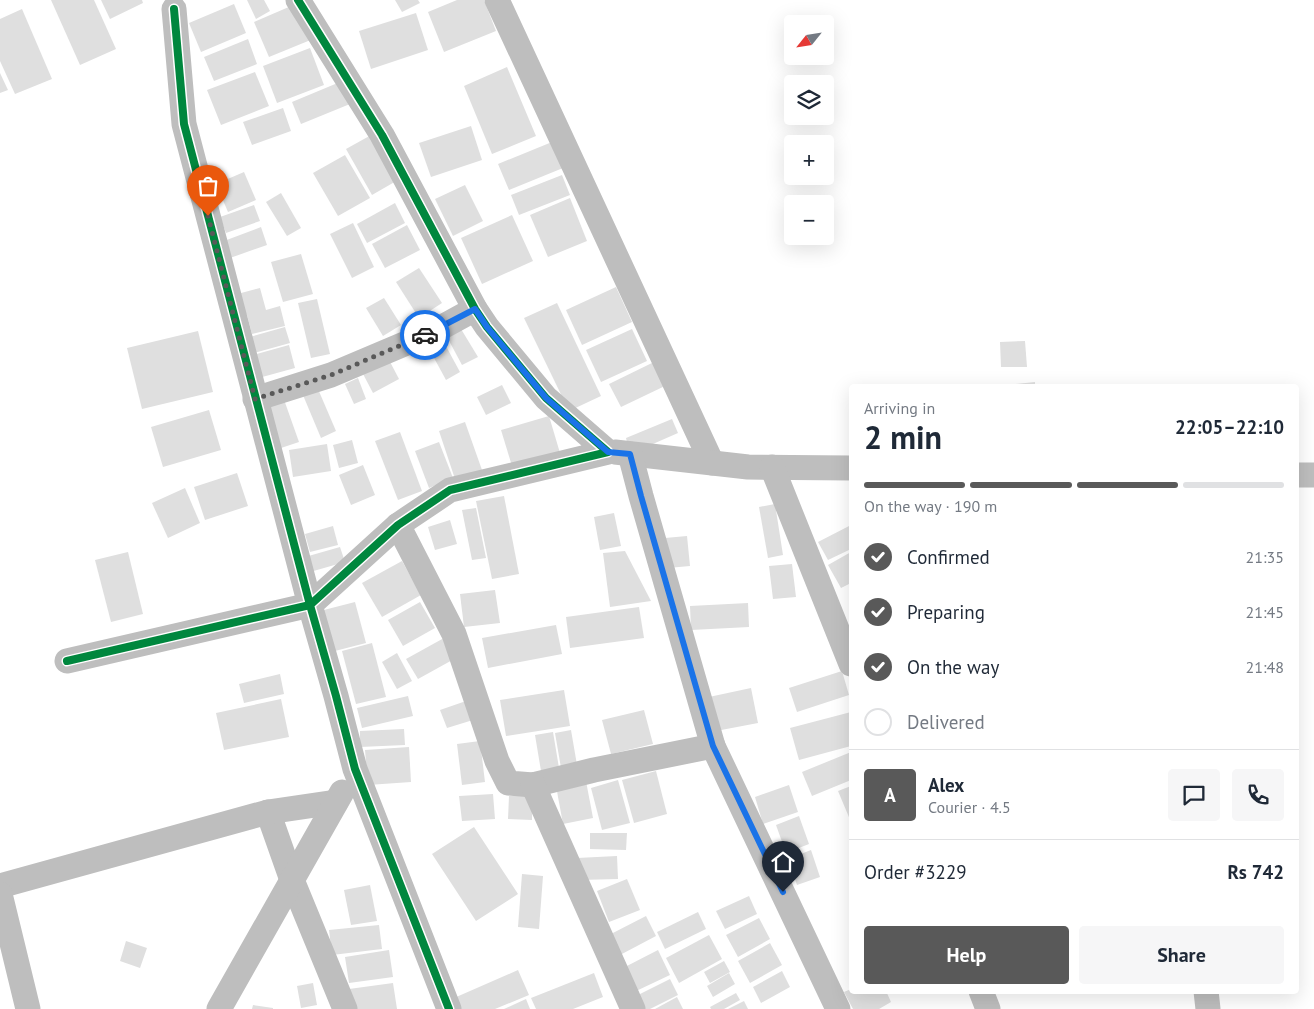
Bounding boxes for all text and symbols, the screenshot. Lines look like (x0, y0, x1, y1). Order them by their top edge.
north arrow (784, 15, 834, 65)
map controls (784, 15, 834, 245)
button: layers (784, 75, 834, 125)
button: + (784, 135, 834, 185)
pin (187, 165, 229, 216)
icon: bag (194, 172, 222, 200)
button: − (784, 195, 834, 245)
courier (400, 310, 450, 360)
icon: car (411, 321, 439, 349)
text: Arriving in (864, 398, 935, 418)
text: 22:05–22:10 (1175, 415, 1284, 439)
text: 2 min (864, 416, 942, 458)
text: On the way · 190 m (864, 496, 997, 516)
icon: check (864, 543, 892, 571)
text: Confirmed (907, 545, 990, 569)
text: 21:35 (1246, 547, 1284, 567)
icon: check (864, 598, 892, 626)
text: Preparing (907, 600, 985, 624)
text: 21:45 (1246, 602, 1284, 622)
icon: check (864, 653, 892, 681)
text: On the way (907, 655, 999, 679)
text: 21:48 (1246, 657, 1284, 677)
text: Delivered (907, 710, 985, 734)
button: chat (1168, 769, 1220, 821)
button: phone (1232, 769, 1284, 821)
text: Alex (928, 773, 964, 797)
text: A (884, 783, 896, 807)
text: Courier · 4.5 (928, 797, 1011, 817)
pin (762, 841, 804, 892)
icon: home (769, 848, 797, 876)
text: Order #3229 (864, 860, 967, 884)
text: Rs 742 (1227, 860, 1284, 884)
button: Help (864, 926, 1069, 984)
button: Share (1079, 926, 1284, 984)

